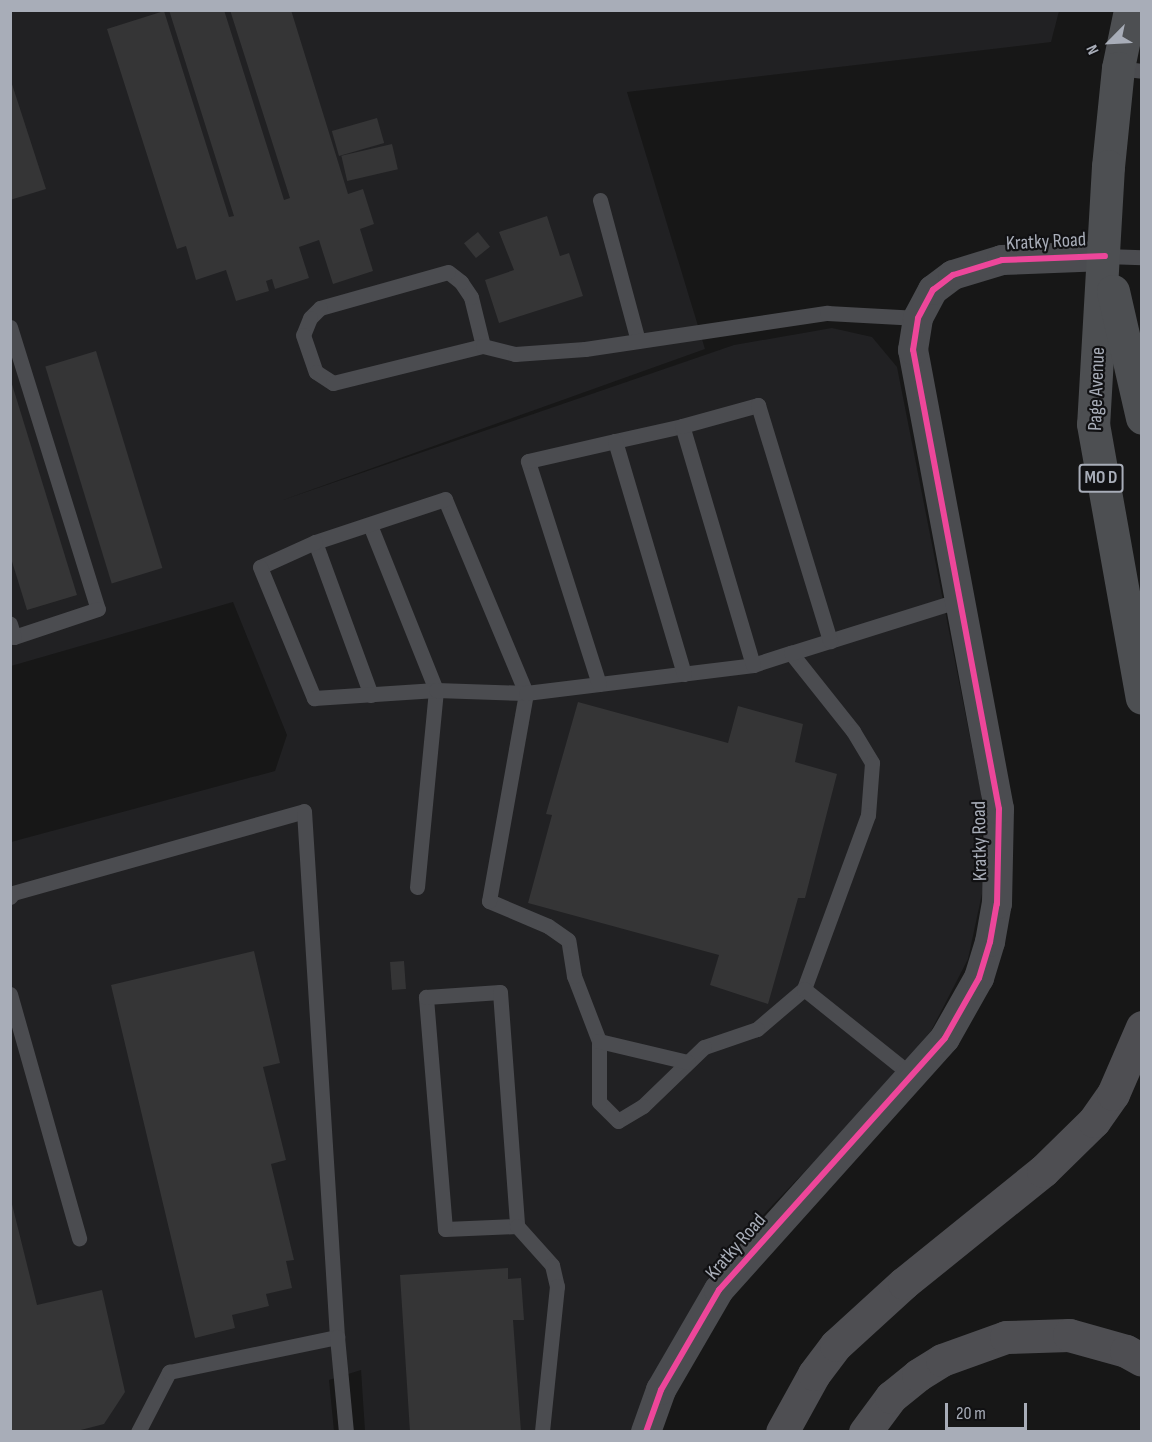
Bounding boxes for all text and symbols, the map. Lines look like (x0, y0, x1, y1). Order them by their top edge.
north arrow (1080, 12, 1140, 72)
text: N (1083, 42, 1104, 57)
street label: Kratky Road (1005, 228, 1087, 256)
street label: Page Avenue (1084, 347, 1110, 431)
road number: MO D (1078, 463, 1124, 493)
street label: Kratky Road (967, 801, 993, 881)
street label: Kratky Road (701, 1209, 771, 1285)
scale bar (948, 1391, 1030, 1429)
text: 20 m (956, 1403, 986, 1424)

